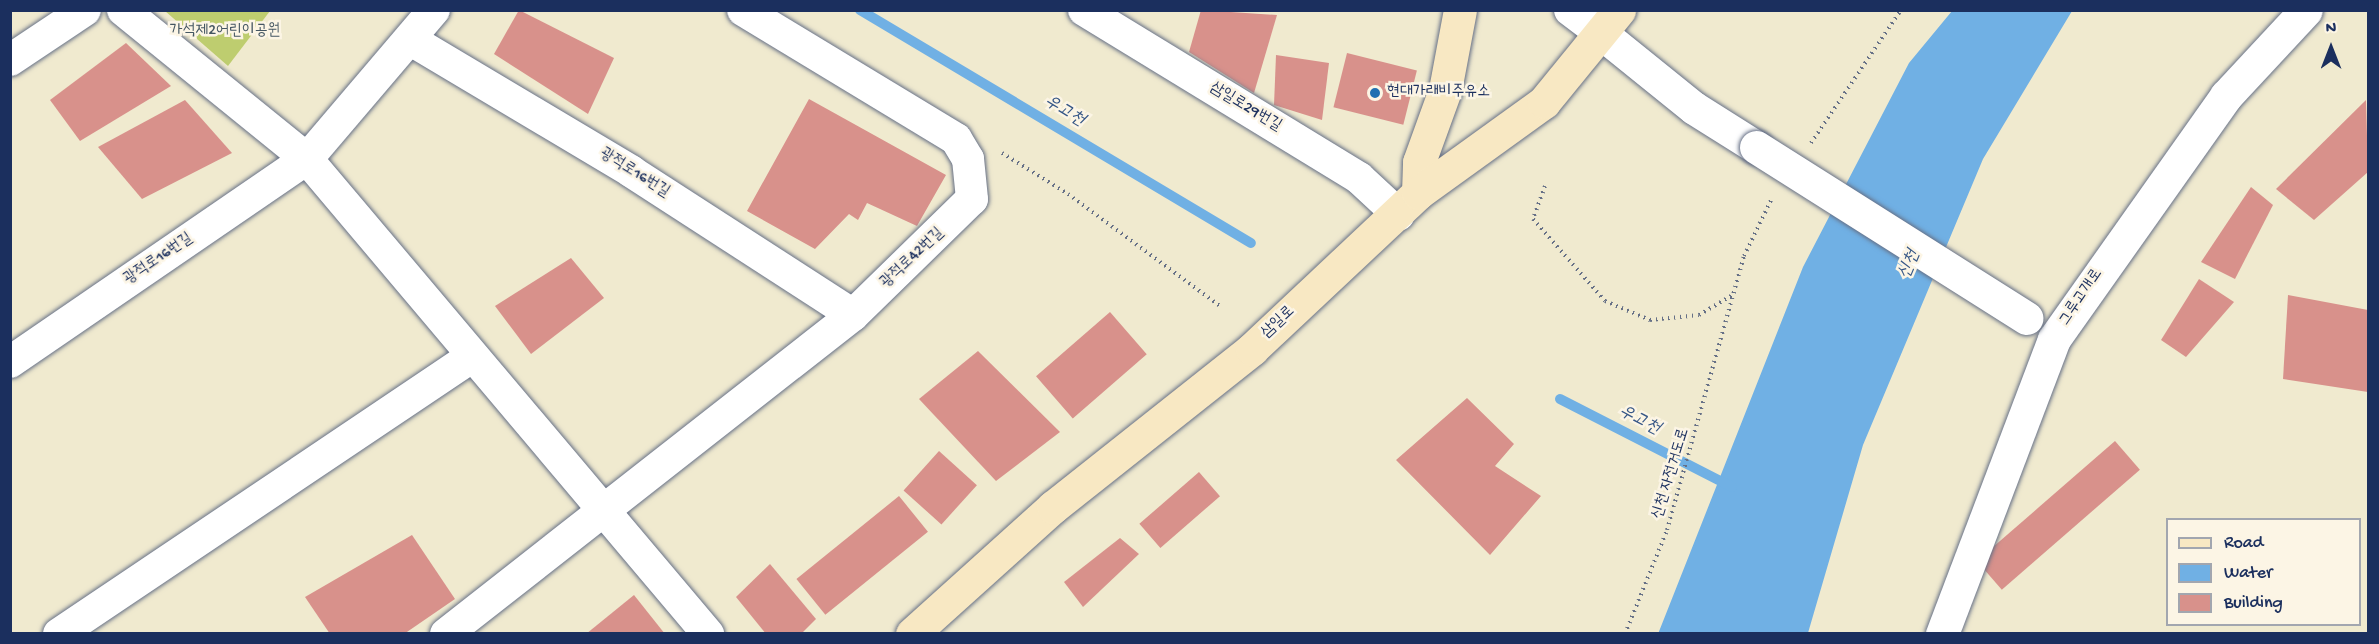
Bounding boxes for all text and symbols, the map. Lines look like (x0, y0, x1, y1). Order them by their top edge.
north arrow (2301, 18, 2361, 78)
text: N (2326, 20, 2336, 39)
park label: 가석제2어린이공원 (170, 22, 280, 42)
street label: 삼일로29번길 (1206, 79, 1284, 137)
place label: 현대가래비주유소 (1387, 83, 1490, 103)
marker: 현대가래비주유소 (1368, 86, 1382, 100)
water label: 우고천 (1040, 92, 1088, 132)
street label: 광적로16번길 (595, 145, 673, 203)
street label: 광적로42번길 (877, 225, 949, 293)
street label: 광적로16번길 (121, 230, 197, 290)
water label: 신천 (1894, 247, 1926, 283)
street label: 그루고개로 (2056, 266, 2108, 330)
street label: 삼일로 (1258, 303, 1300, 343)
water label: 우고천 (1615, 401, 1663, 441)
street label: 신천 자전거도로 (1649, 426, 1695, 522)
legend (2166, 518, 2361, 626)
text: Road (2224, 533, 2263, 554)
text: Water (2224, 563, 2272, 584)
text: Building (2224, 593, 2283, 614)

